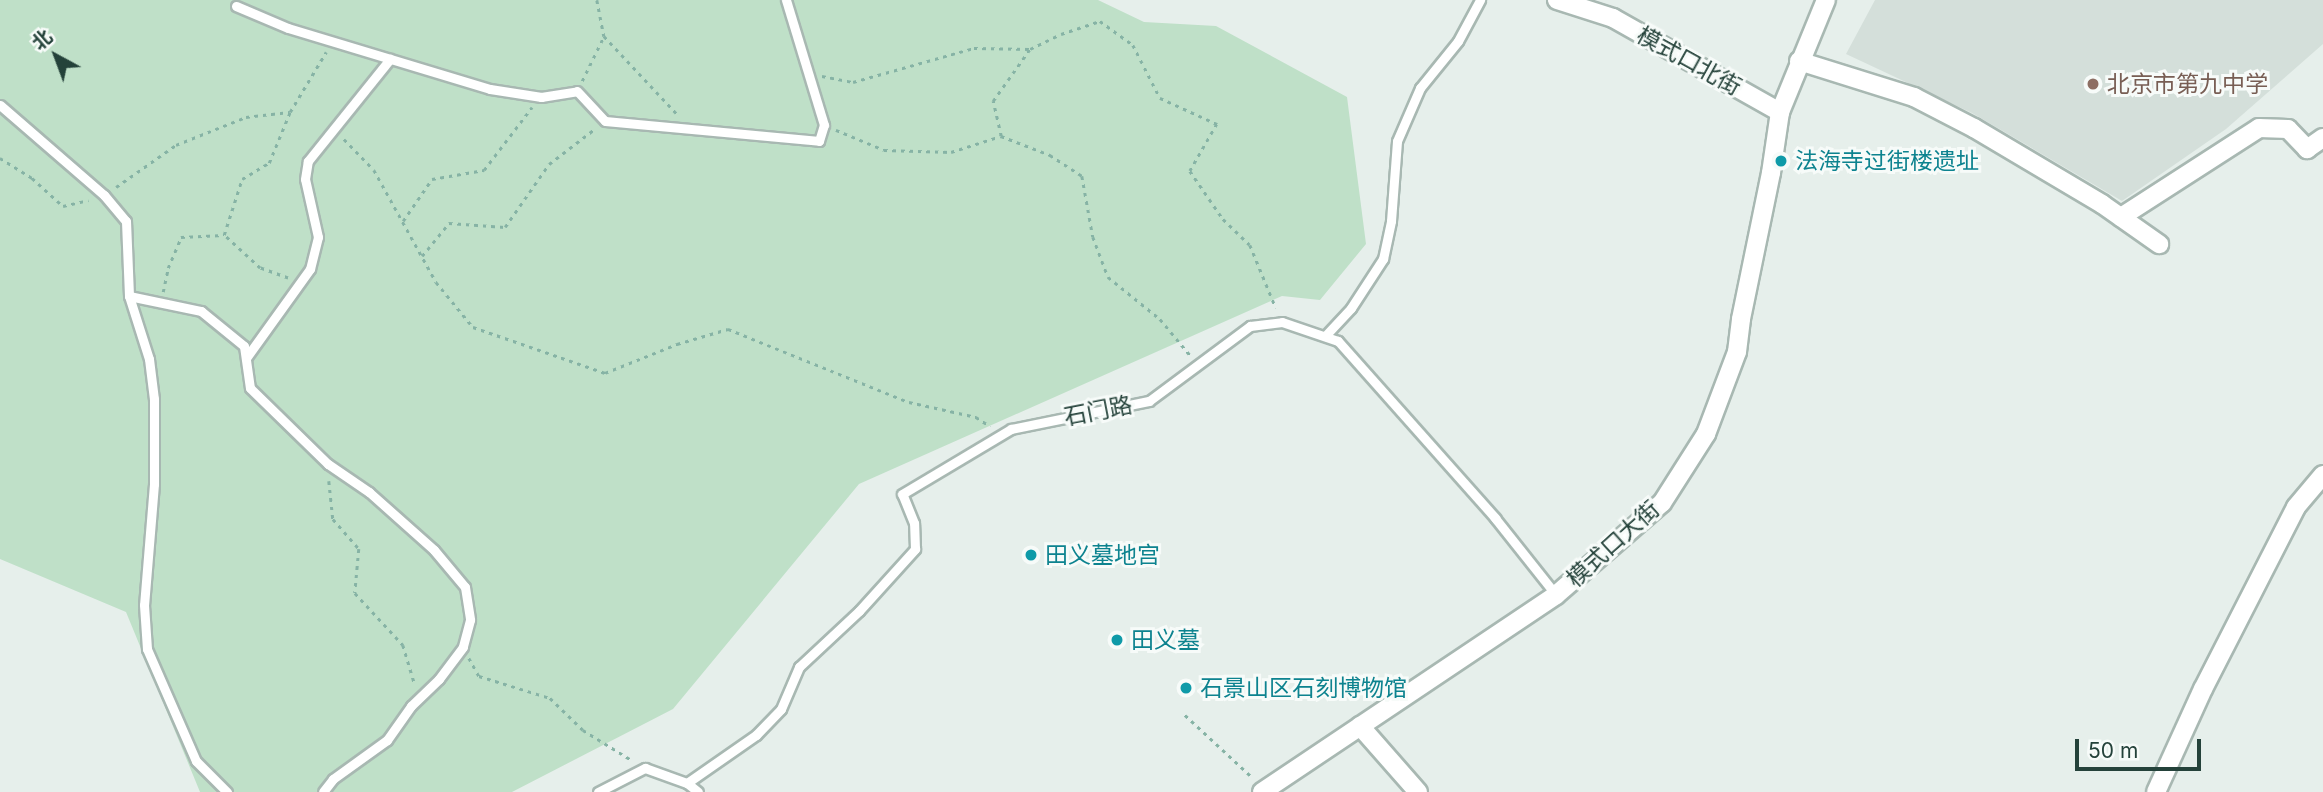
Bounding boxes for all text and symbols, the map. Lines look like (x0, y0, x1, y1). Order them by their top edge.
north arrow (21, 21, 91, 91)
street label: 模式口北街 (1632, 21, 1746, 101)
text: 北 (27, 25, 57, 55)
place label: 北京市第九中学 (2107, 70, 2268, 98)
marker: 北京市第九中学 (2085, 76, 2101, 92)
place label: 法海寺过街楼遗址 (1795, 147, 1979, 175)
marker: 法海寺过街楼遗址 (1773, 153, 1789, 169)
street label: 石门路 (1062, 391, 1134, 431)
street label: 模式口大街 (1561, 495, 1665, 593)
place label: 田义墓地宫 (1045, 541, 1160, 569)
marker: 田义墓地宫 (1023, 547, 1039, 563)
place label: 田义墓 (1131, 626, 1200, 654)
marker: 田义墓 (1109, 632, 1125, 648)
place label: 石景山区石刻博物馆 (1200, 674, 1407, 702)
marker: 石景山区石刻博物馆 (1178, 680, 1194, 696)
scale bar (2078, 726, 2204, 770)
text: 50 m (2088, 738, 2138, 763)

